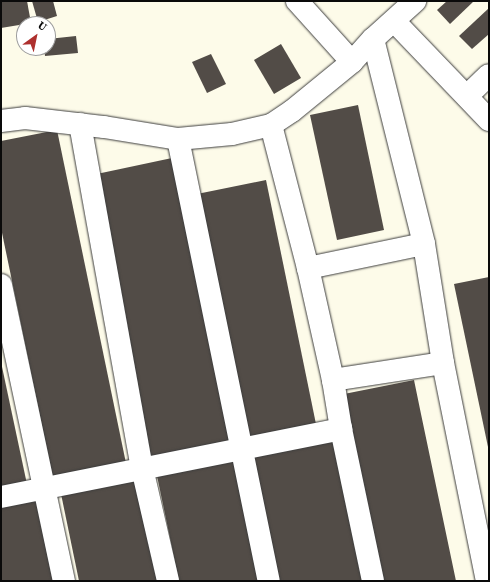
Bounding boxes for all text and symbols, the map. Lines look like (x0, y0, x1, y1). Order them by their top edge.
north arrow (16, 16, 56, 56)
text: U (35, 18, 50, 35)

